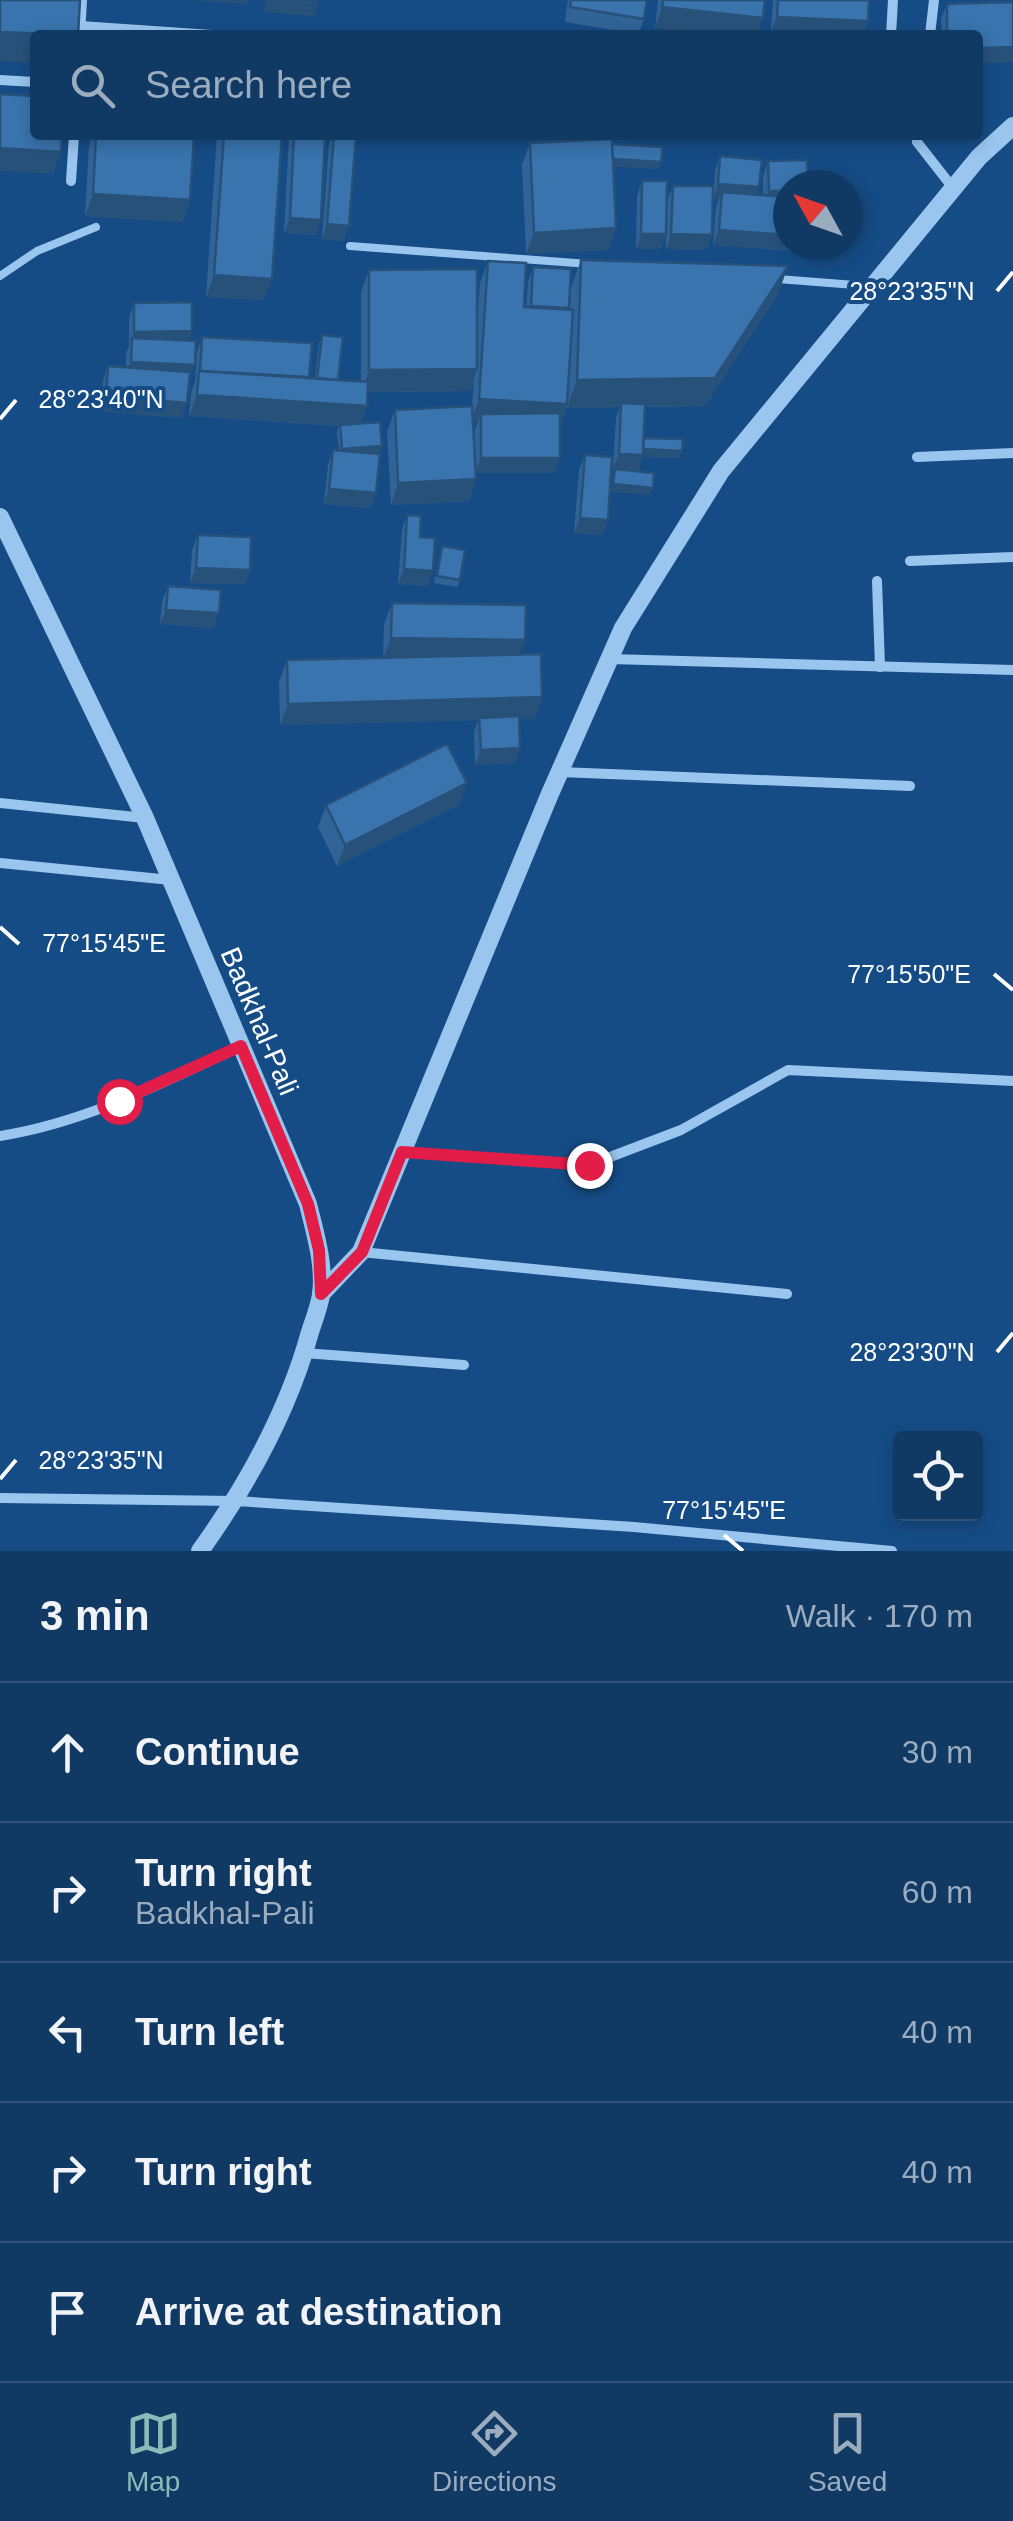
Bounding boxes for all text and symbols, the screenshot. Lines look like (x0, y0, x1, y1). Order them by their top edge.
search box (30, 30, 983, 140)
icon: search (65, 58, 120, 113)
text: Search here (145, 64, 352, 106)
north arrow (773, 170, 863, 260)
text: 28°23'35"N (849, 277, 975, 305)
text: 28°23'40"N (38, 385, 164, 413)
text: 77°15'45"E (42, 929, 166, 957)
street label: Badkhal-Pali (215, 943, 305, 1100)
text: 77°15'50"E (847, 960, 971, 988)
route start (97, 1079, 143, 1125)
route end (567, 1143, 613, 1189)
text: 28°23'30"N (849, 1338, 975, 1366)
map controls (893, 1431, 983, 1521)
button: locate (893, 1431, 983, 1521)
text: 28°23'35"N (38, 1446, 164, 1474)
text: 77°15'45"E (662, 1496, 786, 1524)
text: 3 min (40, 1592, 150, 1639)
text: Walk · 170 m (786, 1598, 973, 1634)
icon: ahead (40, 1725, 95, 1780)
text: Continue (135, 1731, 300, 1773)
text: 30 m (902, 1734, 973, 1770)
text: Turn right (135, 1852, 312, 1894)
icon: right (40, 1865, 95, 1920)
text: 60 m (902, 1874, 973, 1910)
text: Badkhal-Pali (135, 1895, 315, 1931)
icon: left (40, 2005, 95, 2060)
text: Turn left (135, 2011, 284, 2053)
text: 40 m (902, 2014, 973, 2050)
icon: right (40, 2145, 95, 2200)
text: Turn right (135, 2151, 312, 2193)
text: 40 m (902, 2154, 973, 2190)
icon: arrive (40, 2285, 95, 2340)
text: Arrive at destination (135, 2291, 502, 2333)
tab: Map (126, 2406, 181, 2498)
tab: Directions (432, 2406, 557, 2498)
tab: Saved (808, 2406, 887, 2498)

